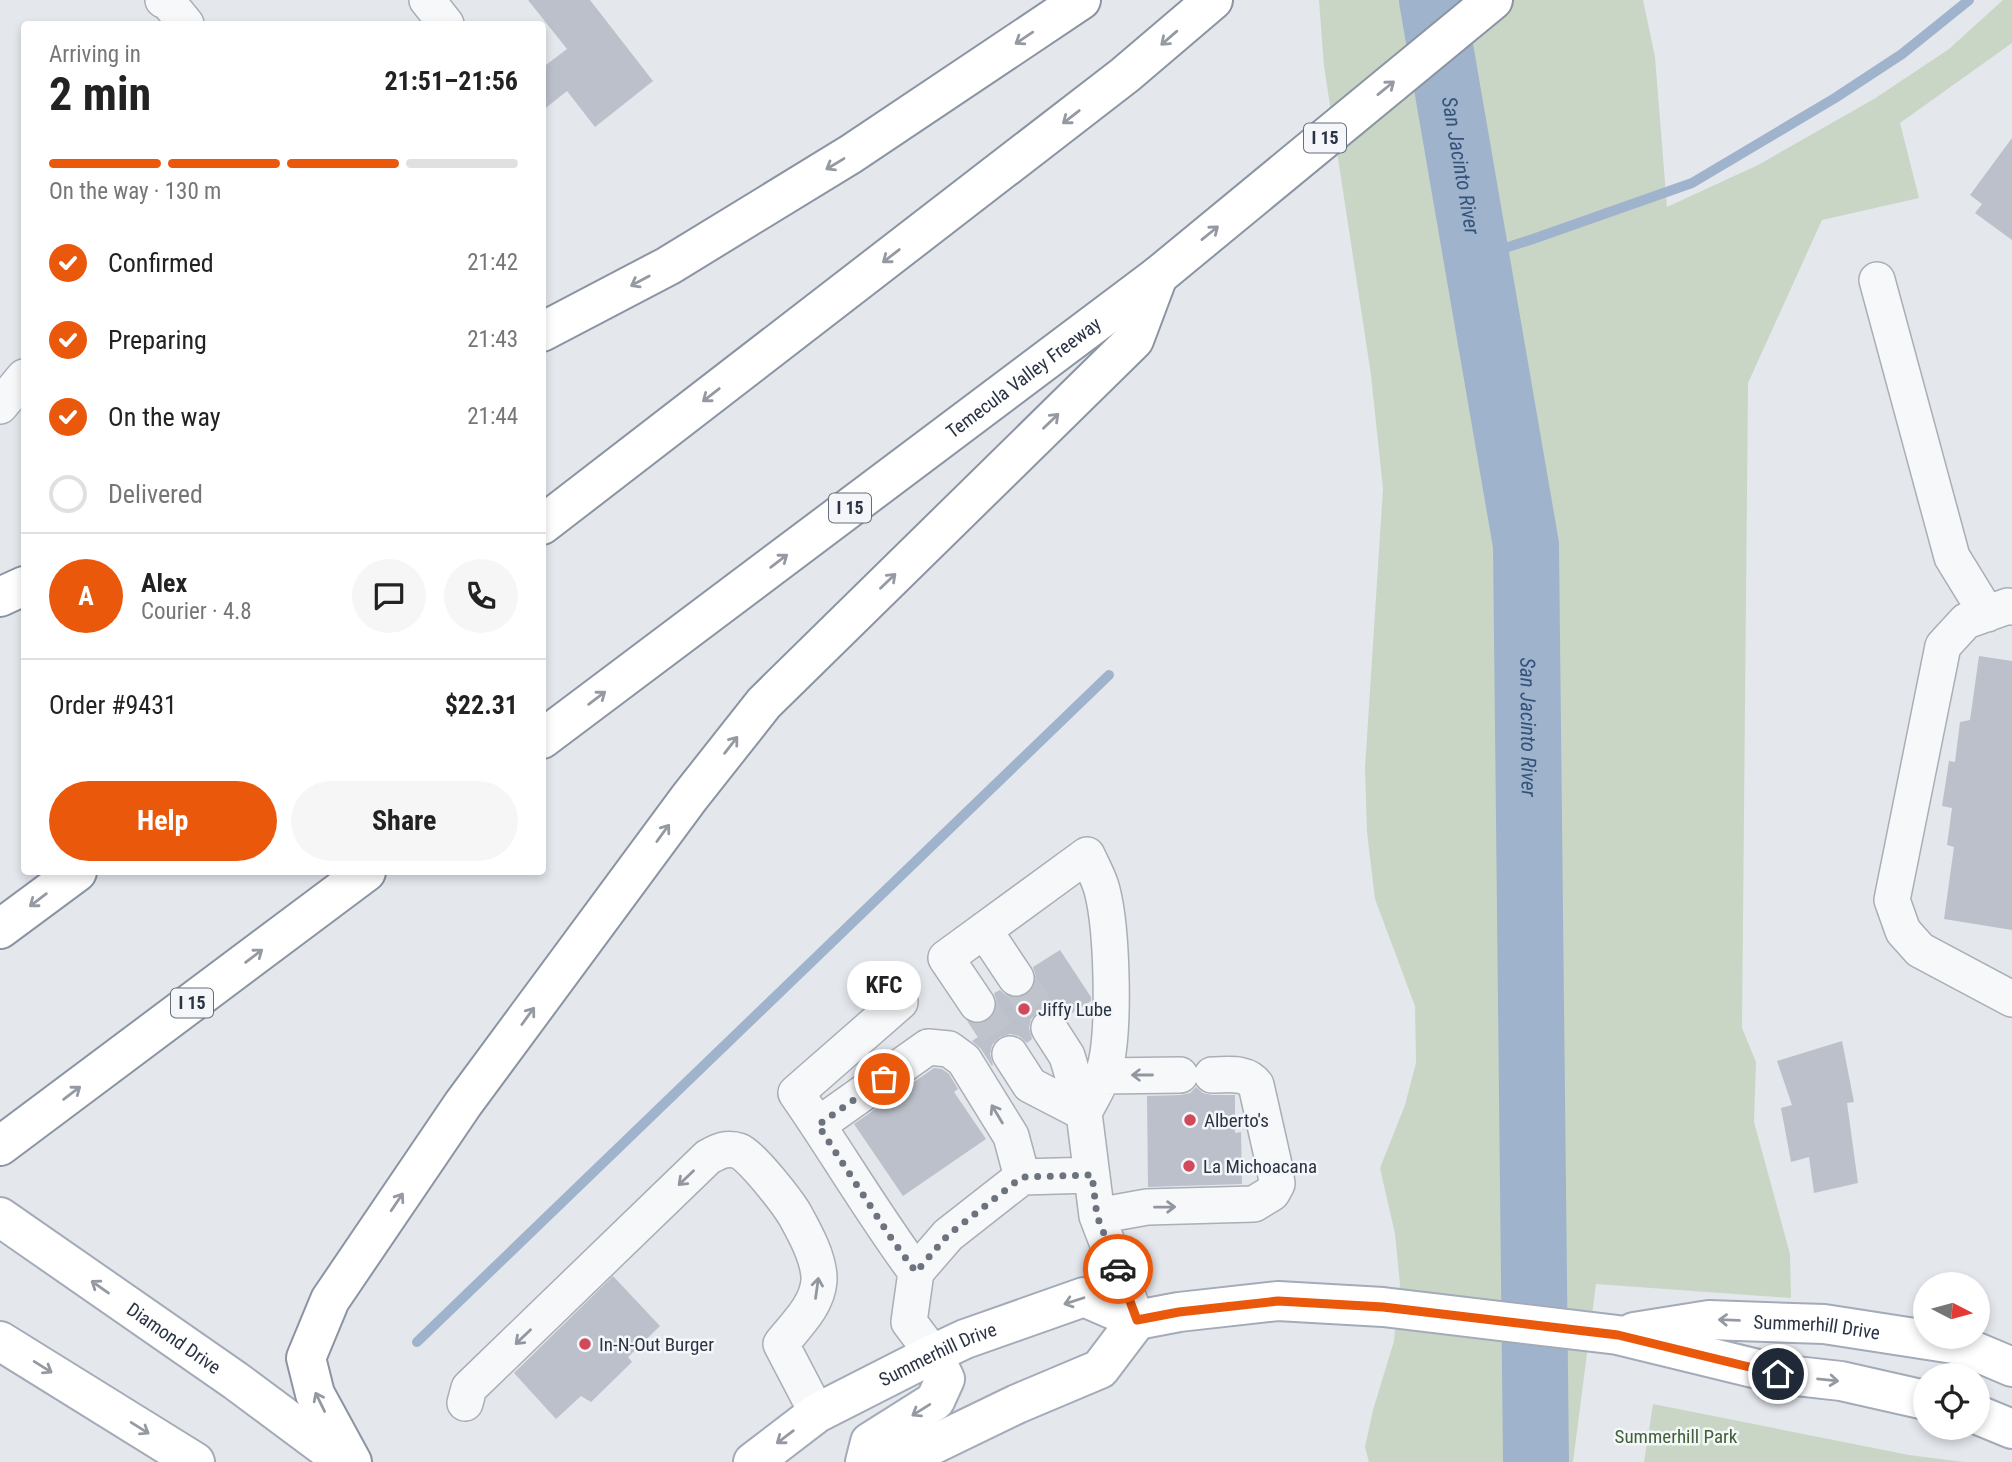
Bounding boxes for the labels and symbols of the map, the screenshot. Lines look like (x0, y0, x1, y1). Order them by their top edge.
one-way arrow (1161, 30, 1179, 46)
one-way arrow (1015, 31, 1034, 45)
one-way arrow (1376, 81, 1394, 96)
water label: San Jacinto River (1437, 95, 1484, 237)
one-way arrow (1063, 110, 1081, 125)
road number: I 15 (1304, 124, 1346, 153)
one-way arrow (825, 157, 845, 171)
one-way arrow (1201, 225, 1219, 241)
one-way arrow (883, 249, 901, 264)
one-way arrow (630, 274, 650, 288)
street label: Temecula Valley Freeway (942, 312, 1106, 443)
one-way arrow (703, 388, 721, 403)
one-way arrow (1042, 413, 1059, 430)
road number: I 15 (829, 494, 871, 522)
one-way arrow (769, 554, 788, 569)
one-way arrow (880, 572, 897, 589)
water label: San Jacinto River (1515, 657, 1541, 797)
one-way arrow (587, 691, 606, 705)
one-way arrow (724, 736, 739, 754)
one-way arrow (656, 824, 670, 843)
one-way arrow (29, 892, 48, 907)
one-way arrow (244, 949, 263, 963)
callout: KFC (847, 960, 921, 1009)
road number: I 15 (171, 988, 213, 1018)
place label: Jiffy Lube (1038, 998, 1112, 1021)
marker: Jiffy Lube (1016, 1001, 1032, 1017)
one-way arrow (521, 1007, 535, 1026)
pin (854, 1049, 914, 1109)
one-way arrow (1130, 1068, 1153, 1082)
one-way arrow (62, 1085, 81, 1100)
one-way arrow (990, 1104, 1004, 1124)
place label: Alberto's (1204, 1109, 1269, 1132)
marker: Alberto's (1182, 1112, 1198, 1128)
place label: La Michoacana (1203, 1155, 1317, 1178)
marker: La Michoacana (1181, 1158, 1197, 1174)
one-way arrow (678, 1170, 695, 1187)
one-way arrow (390, 1193, 404, 1212)
one-way arrow (1153, 1200, 1176, 1214)
courier (1083, 1234, 1153, 1304)
north arrow (1913, 1272, 1990, 1349)
one-way arrow (811, 1277, 824, 1300)
one-way arrow (91, 1280, 110, 1294)
one-way arrow (1063, 1296, 1085, 1309)
street label: Diamond Drive (122, 1298, 225, 1379)
street label: Summerhill Drive (1753, 1311, 1882, 1344)
one-way arrow (1718, 1314, 1741, 1327)
street label: Summerhill Drive (875, 1318, 1000, 1392)
one-way arrow (514, 1328, 531, 1345)
place label: In-N-Out Burger (599, 1333, 714, 1356)
marker: In-N-Out Burger (577, 1336, 593, 1352)
pin (1748, 1344, 1808, 1404)
one-way arrow (32, 1361, 52, 1375)
one-way arrow (1817, 1373, 1839, 1386)
one-way arrow (312, 1392, 326, 1413)
one-way arrow (911, 1403, 931, 1417)
one-way arrow (130, 1421, 150, 1435)
park label: Summerhill Park (1615, 1425, 1738, 1448)
one-way arrow (776, 1430, 795, 1445)

